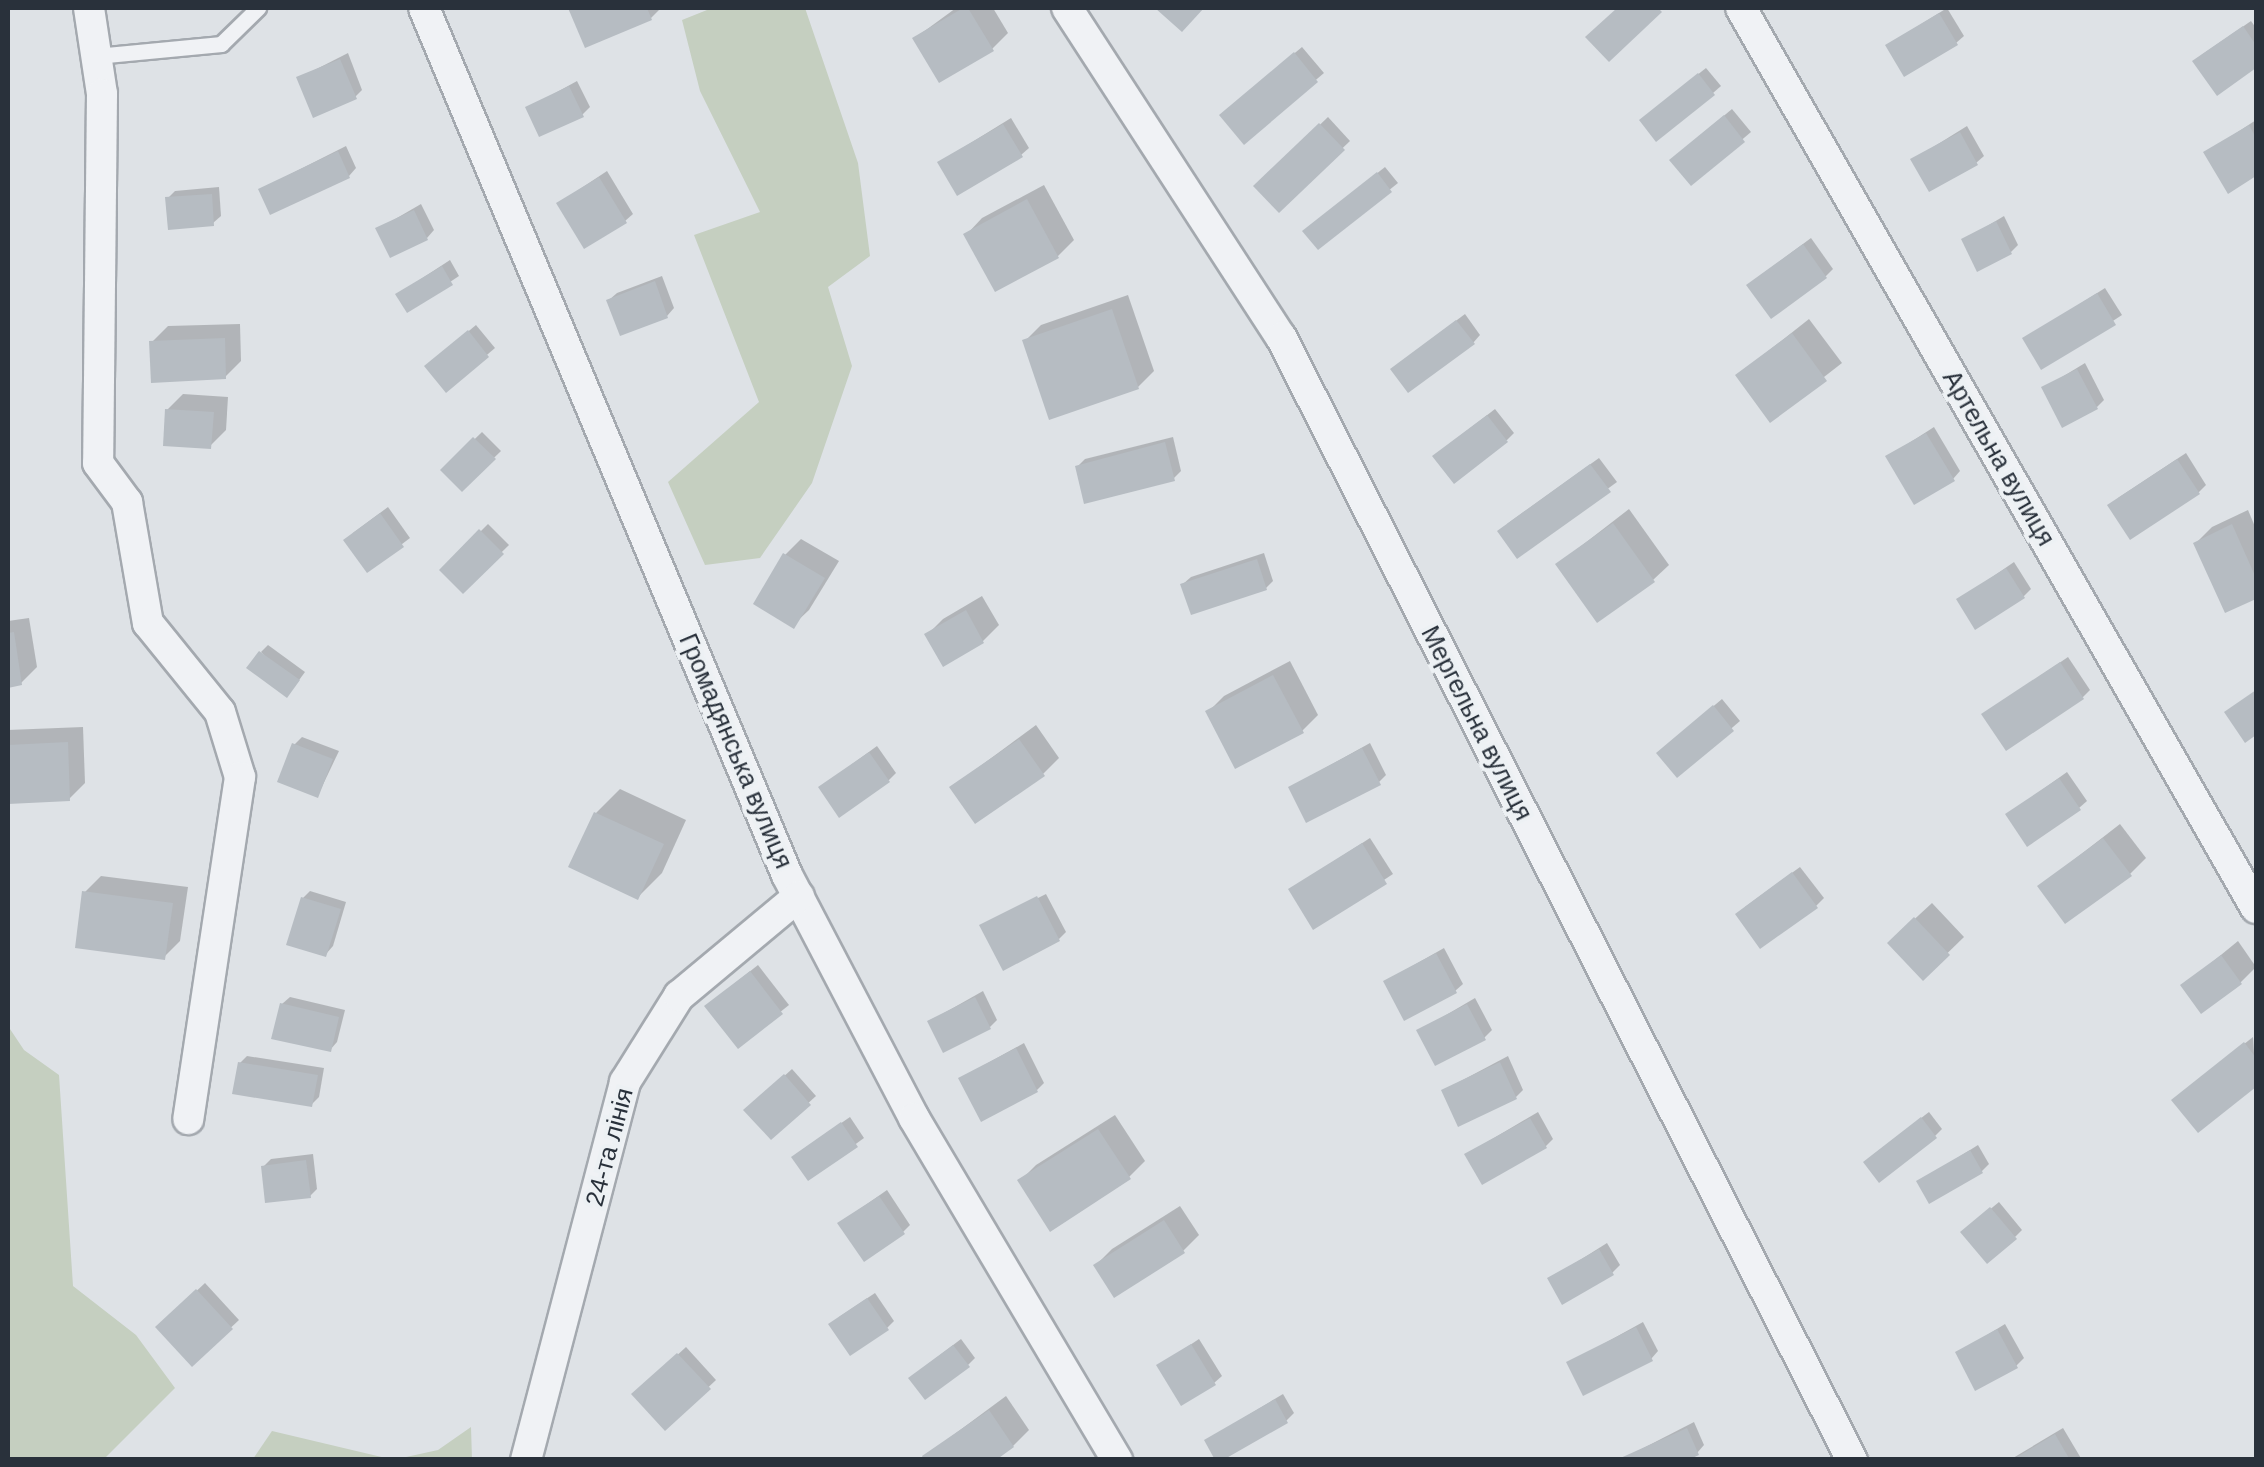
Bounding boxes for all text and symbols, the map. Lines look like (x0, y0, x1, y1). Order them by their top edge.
street label: Артельна вулиця (1937, 365, 2061, 551)
street label: Мергельна вулиця (1415, 621, 1539, 825)
street label: Громадянська вулиця (673, 629, 799, 873)
street label: 24-та лінія (579, 1085, 639, 1209)

